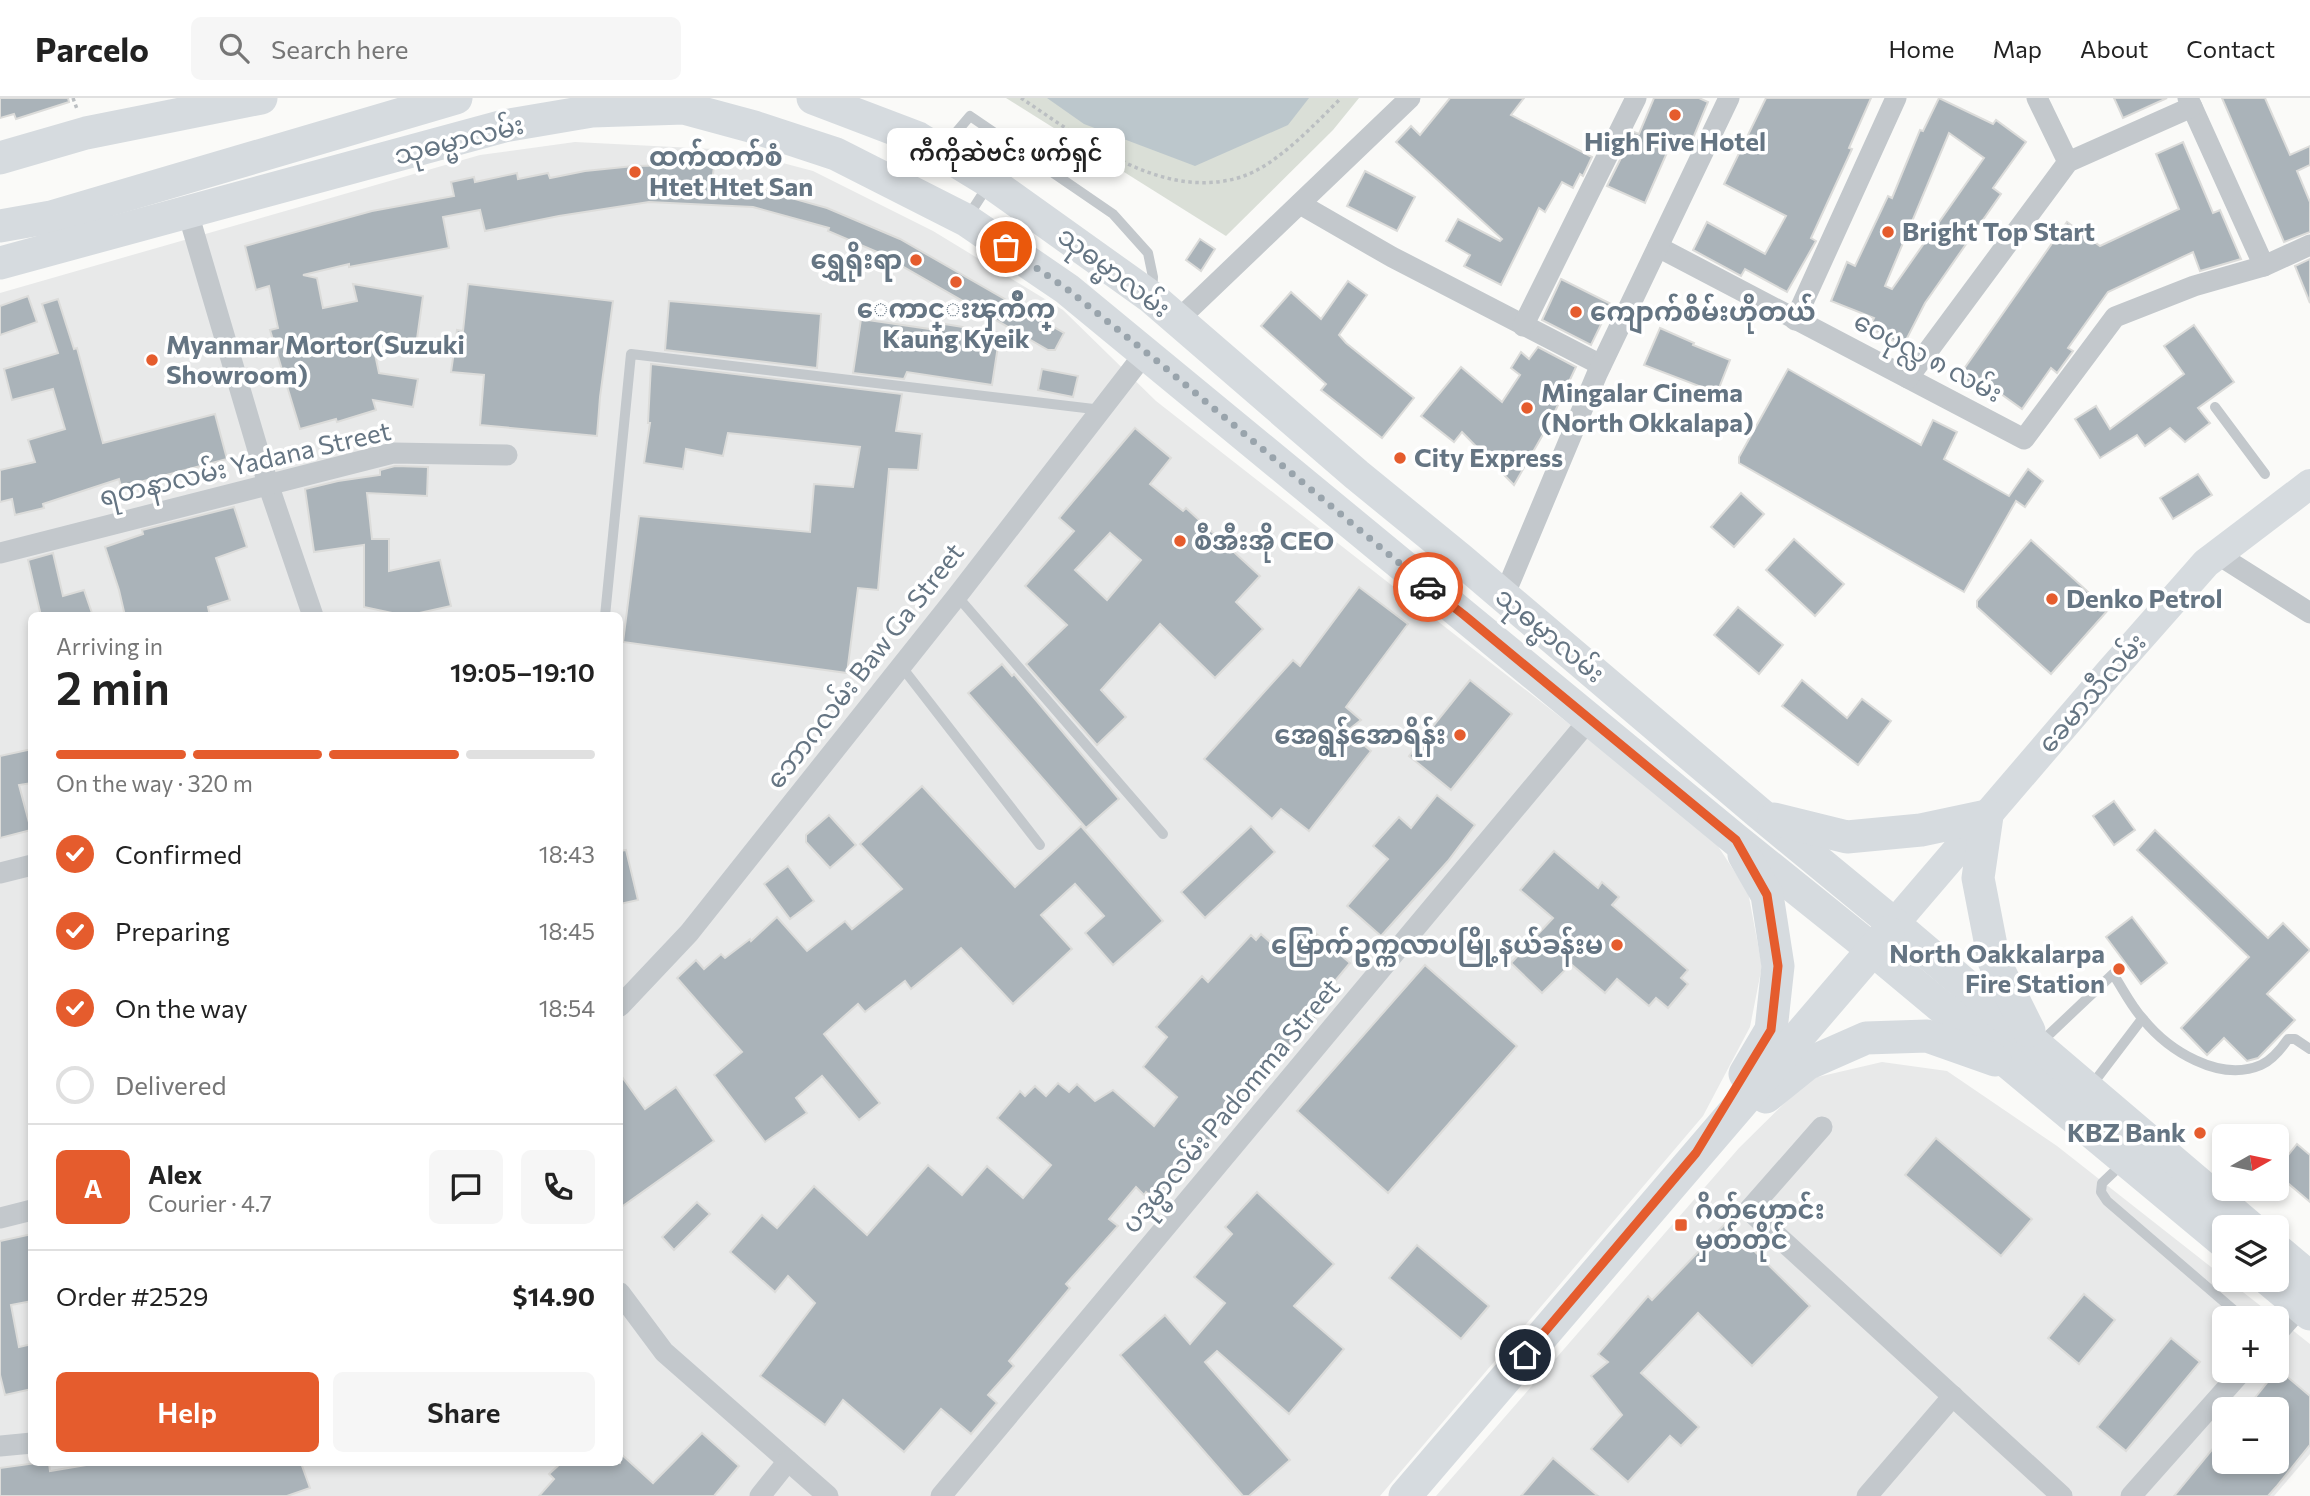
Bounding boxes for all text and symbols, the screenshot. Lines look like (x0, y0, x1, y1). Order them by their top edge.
search box (191, 17, 681, 80)
text: Parcelo (35, 28, 149, 69)
icon: search (215, 29, 253, 67)
text: Search here (271, 33, 409, 64)
text: Home (1889, 34, 1955, 63)
text: Map (1993, 34, 2042, 63)
text: About (2080, 34, 2148, 63)
text: Contact (2186, 34, 2275, 63)
marker: High Five Hotel (1667, 107, 1683, 123)
street label: သုဓမ္မာလမ်း (391, 108, 528, 177)
place label: High Five Hotel (1584, 125, 1766, 156)
callout: ကီကိုဆဲဗင်း ဖက်ရှင် (887, 128, 1125, 177)
place label: ထက်ထက်စံ Htet Htet San (649, 138, 813, 201)
text: ကီကိုဆဲဗင်း ဖက်ရှင် (909, 138, 1103, 166)
marker: ထက်ထက်စံ Htet Htet San (627, 164, 643, 180)
place label: Bright Top Start (1902, 215, 2095, 246)
pin (976, 217, 1036, 277)
street label: သုဓမ္မာလမ်း (1048, 219, 1177, 329)
marker: Bright Top Start (1880, 224, 1896, 240)
icon: bag (987, 228, 1025, 266)
place label: ရွှေရိုးရာ (811, 241, 902, 282)
marker: ရွှေရိုးရာ (908, 252, 924, 268)
marker: ေကာင္းၾကိဳက္ Kaung Kyeik (948, 274, 964, 290)
place label: ေကာင္းၾကိဳက္ Kaung Kyeik (857, 290, 1055, 353)
place label: ကျောက်စိမ်းဟိုတယ် (1590, 293, 1816, 334)
marker: ကျောက်စိမ်းဟိုတယ် (1568, 304, 1584, 320)
street label: ဝေပုလ္လ ၈ လမ်း (1846, 304, 2008, 414)
place label: Myanmar Mortor(Suzuki Showroom) (166, 328, 465, 389)
marker: Myanmar Mortor(Suzuki Showroom) (144, 352, 160, 368)
place label: Mingalar Cinema (North Okkalapa) (1541, 376, 1754, 437)
marker: Mingalar Cinema (North Okkalapa) (1519, 400, 1535, 416)
street label: ရတနာလမ်း Yadana Street (96, 414, 395, 518)
place label: City Express (1414, 441, 1563, 472)
marker: City Express (1392, 450, 1408, 466)
place label: စီအီးအို CEO (1194, 522, 1334, 563)
marker: စီအီးအို CEO (1172, 533, 1188, 549)
street label: ဘောဂလမ်း Baw Ga Street (759, 536, 969, 794)
courier (1393, 552, 1463, 622)
icon: car (1409, 568, 1447, 606)
street label: သုဓမ္မာလမ်း (1486, 580, 1612, 694)
place label: Denko Petrol (2066, 582, 2223, 613)
marker: Denko Petrol (2044, 591, 2060, 607)
street label: ခေမာသီလမ်း (2031, 626, 2151, 758)
text: Arriving in (56, 632, 163, 660)
text: 19:05–19:10 (450, 656, 595, 687)
text: 2 min (56, 658, 170, 714)
place label: အေရွန်အောရိန်း (1274, 716, 1446, 757)
marker: အေရွန်အောရိန်း (1452, 727, 1468, 743)
text: On the way · 320 m (56, 769, 253, 797)
icon: check (56, 835, 94, 873)
text: Confirmed (115, 838, 242, 869)
text: 18:43 (539, 840, 595, 868)
icon: check (56, 912, 94, 950)
text: Preparing (115, 915, 230, 946)
text: 18:45 (539, 917, 595, 945)
place label: မြောက်ဥက္ကလာပမြို့နယ်ခန်းမ (1271, 926, 1603, 967)
marker: မြောက်ဥက္ကလာပမြို့နယ်ခန်းမ (1609, 937, 1625, 953)
place label: North Oakkalarpa Fire Station (1889, 937, 2105, 998)
marker: North Oakkalarpa Fire Station (2111, 961, 2127, 977)
street label: ပဒုမ္မာလမ်း Padomma Street (1114, 972, 1351, 1243)
icon: check (56, 989, 94, 1027)
text: On the way (115, 992, 248, 1023)
text: 18:54 (539, 994, 595, 1022)
text: Delivered (115, 1069, 226, 1100)
place label: KBZ Bank (2067, 1116, 2186, 1147)
north arrow (2212, 1124, 2289, 1200)
map controls (2212, 1124, 2289, 1474)
marker: KBZ Bank (2192, 1125, 2208, 1141)
button: chat (429, 1150, 503, 1224)
button: phone (521, 1150, 595, 1224)
text: Alex (148, 1158, 202, 1189)
text: A (84, 1172, 102, 1203)
text: Courier · 4.7 (148, 1189, 272, 1217)
place label: ဂိတ်ဟောင်း မှတ်တိုင် (1695, 1191, 1825, 1262)
button: layers (2212, 1215, 2289, 1292)
marker: ဂိတ်ဟောင်း မှတ်တိုင် (1673, 1217, 1689, 1233)
text: Order #2529 (56, 1280, 209, 1311)
text: $14.90 (513, 1280, 595, 1311)
button: + (2212, 1306, 2289, 1383)
pin (1495, 1325, 1555, 1385)
icon: home (1506, 1336, 1544, 1374)
button: Help (56, 1372, 319, 1452)
button: Share (333, 1372, 595, 1452)
button: − (2212, 1397, 2289, 1474)

